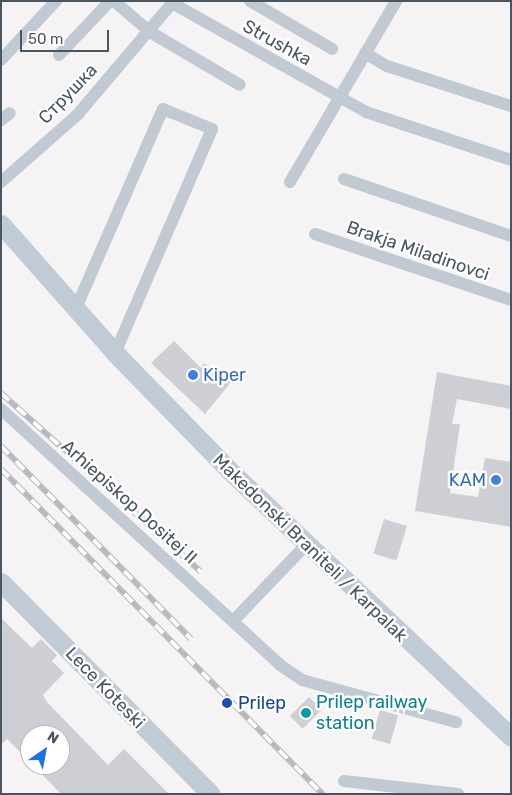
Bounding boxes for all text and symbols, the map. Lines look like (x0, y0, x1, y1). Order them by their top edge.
street label: Strushka (239, 15, 315, 71)
scale bar (22, 20, 111, 52)
text: 50 m (28, 30, 63, 48)
street label: Струшка (34, 59, 102, 129)
street label: Brakja Miladinovci (344, 216, 492, 286)
place label: Kiper (203, 364, 246, 386)
marker: Kiper (187, 369, 199, 381)
street label: Arhiepiskop Dositej II (57, 435, 201, 569)
street label: Makedonski Braniteli / Karpalak (209, 449, 411, 647)
place label: KAM (449, 469, 486, 491)
marker: KAM (490, 474, 502, 486)
street label: Lece Koteski (61, 643, 149, 733)
place label: Prilep (238, 692, 286, 714)
place label: Prilep railway station (316, 692, 428, 734)
marker: Prilep (220, 696, 234, 710)
marker: Prilep railway station (300, 707, 312, 719)
north arrow (20, 725, 70, 775)
text: N (44, 728, 62, 748)

